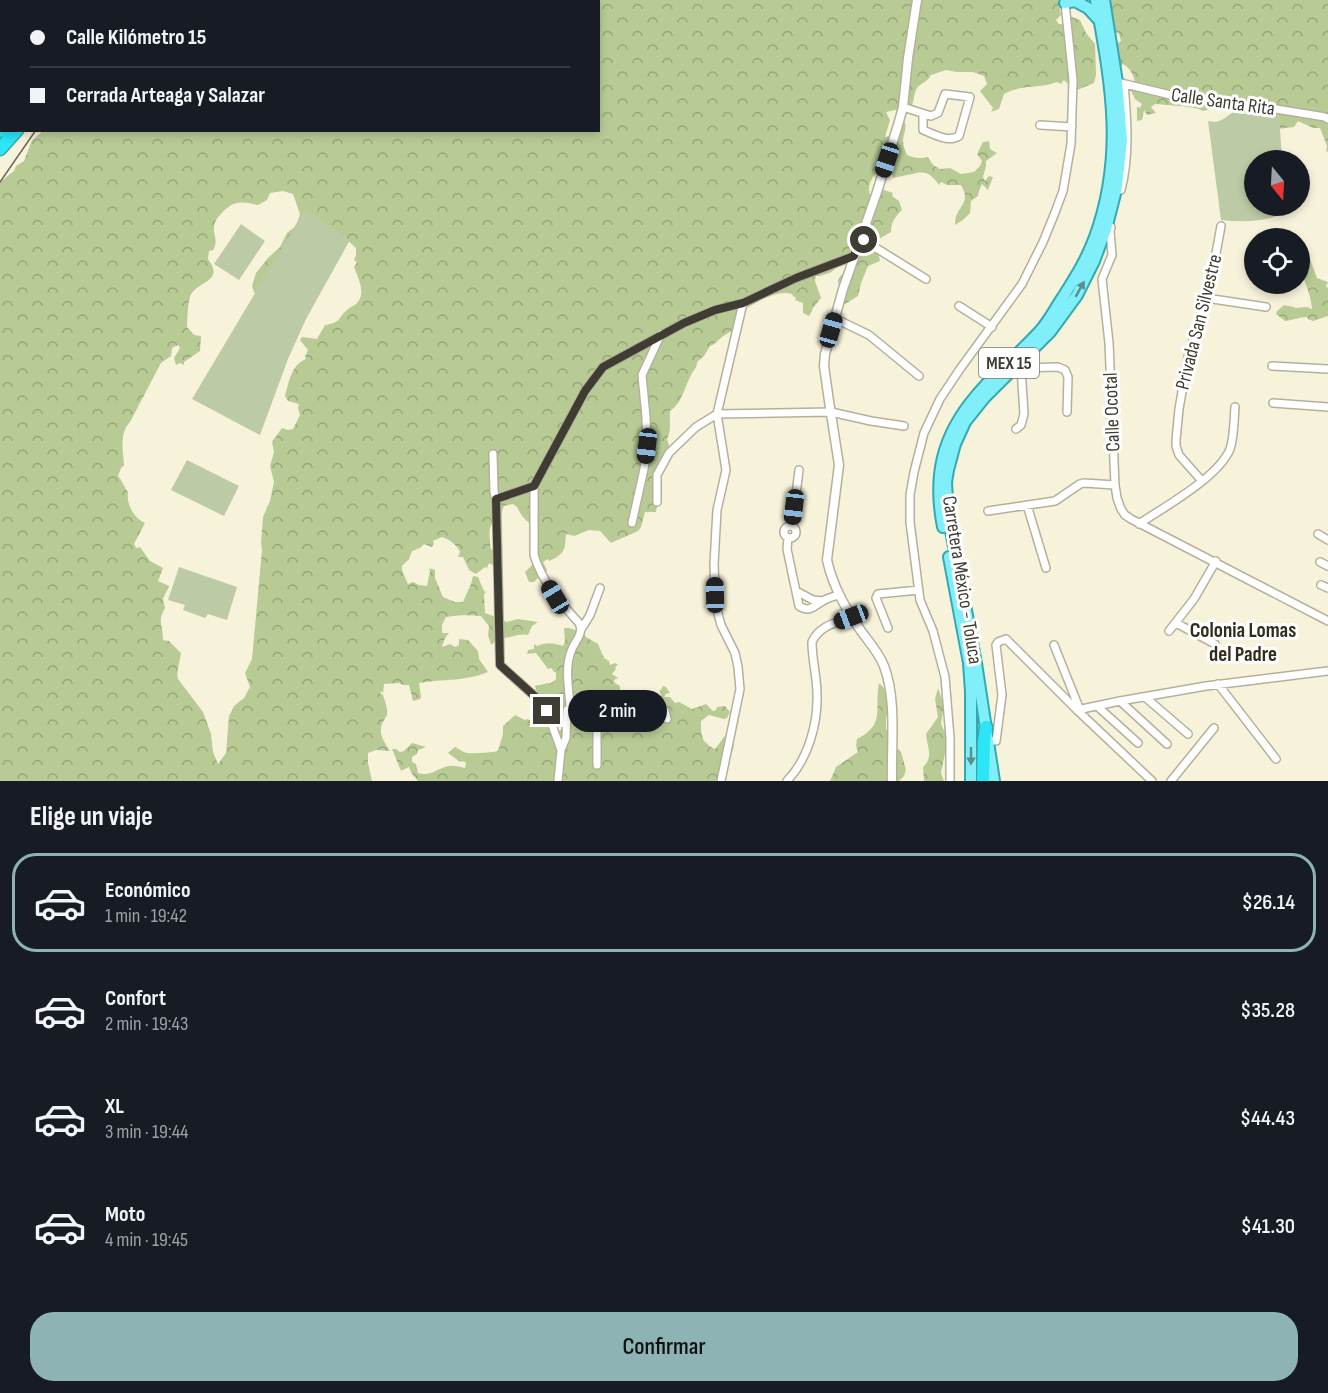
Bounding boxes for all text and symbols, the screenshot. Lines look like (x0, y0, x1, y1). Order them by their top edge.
text: Calle Kilómetro 15 (66, 24, 206, 51)
text: Cerrada Arteaga y Salazar (66, 82, 265, 109)
street label: Calle Santa Rita (1170, 83, 1276, 121)
car (873, 140, 901, 180)
north arrow (1244, 150, 1310, 216)
map controls (1244, 150, 1310, 294)
route start (850, 226, 877, 253)
button: locate (1244, 228, 1310, 294)
street label: Privada San Silvestre (1171, 252, 1227, 392)
one-way arrow (1075, 280, 1085, 297)
car (817, 310, 845, 350)
road number: MEX 15 (979, 348, 1039, 378)
street label: Calle Ocotal (1099, 372, 1125, 452)
car (636, 427, 658, 465)
car (783, 488, 805, 526)
street label: Carretera México - Toluca (937, 494, 987, 666)
car (538, 577, 572, 617)
car (706, 577, 724, 613)
car (831, 602, 871, 632)
district label: Colonia Lomas del Padre (1190, 618, 1296, 667)
callout: 2 min (568, 690, 667, 732)
route end (533, 697, 560, 724)
text: 2 min (599, 699, 636, 723)
one-way arrow (966, 747, 976, 766)
text: Elige un viaje (30, 801, 153, 833)
icon: car (33, 876, 87, 930)
text: Económico (105, 877, 191, 904)
text: $26.14 (1242, 889, 1295, 916)
text: 1 min · 19:42 (105, 904, 187, 928)
icon: car (33, 984, 87, 1038)
text: Confort (105, 985, 166, 1012)
text: $35.28 (1240, 997, 1295, 1024)
text: 2 min · 19:43 (105, 1012, 188, 1036)
icon: car (33, 1092, 87, 1146)
text: XL (105, 1093, 124, 1120)
text: $44.43 (1240, 1105, 1295, 1132)
text: 3 min · 19:44 (105, 1120, 188, 1144)
icon: car (33, 1200, 87, 1254)
text: Moto (105, 1201, 145, 1228)
text: $41.30 (1241, 1213, 1295, 1240)
text: 4 min · 19:45 (105, 1228, 188, 1252)
button: Confirmar (30, 1312, 1298, 1381)

